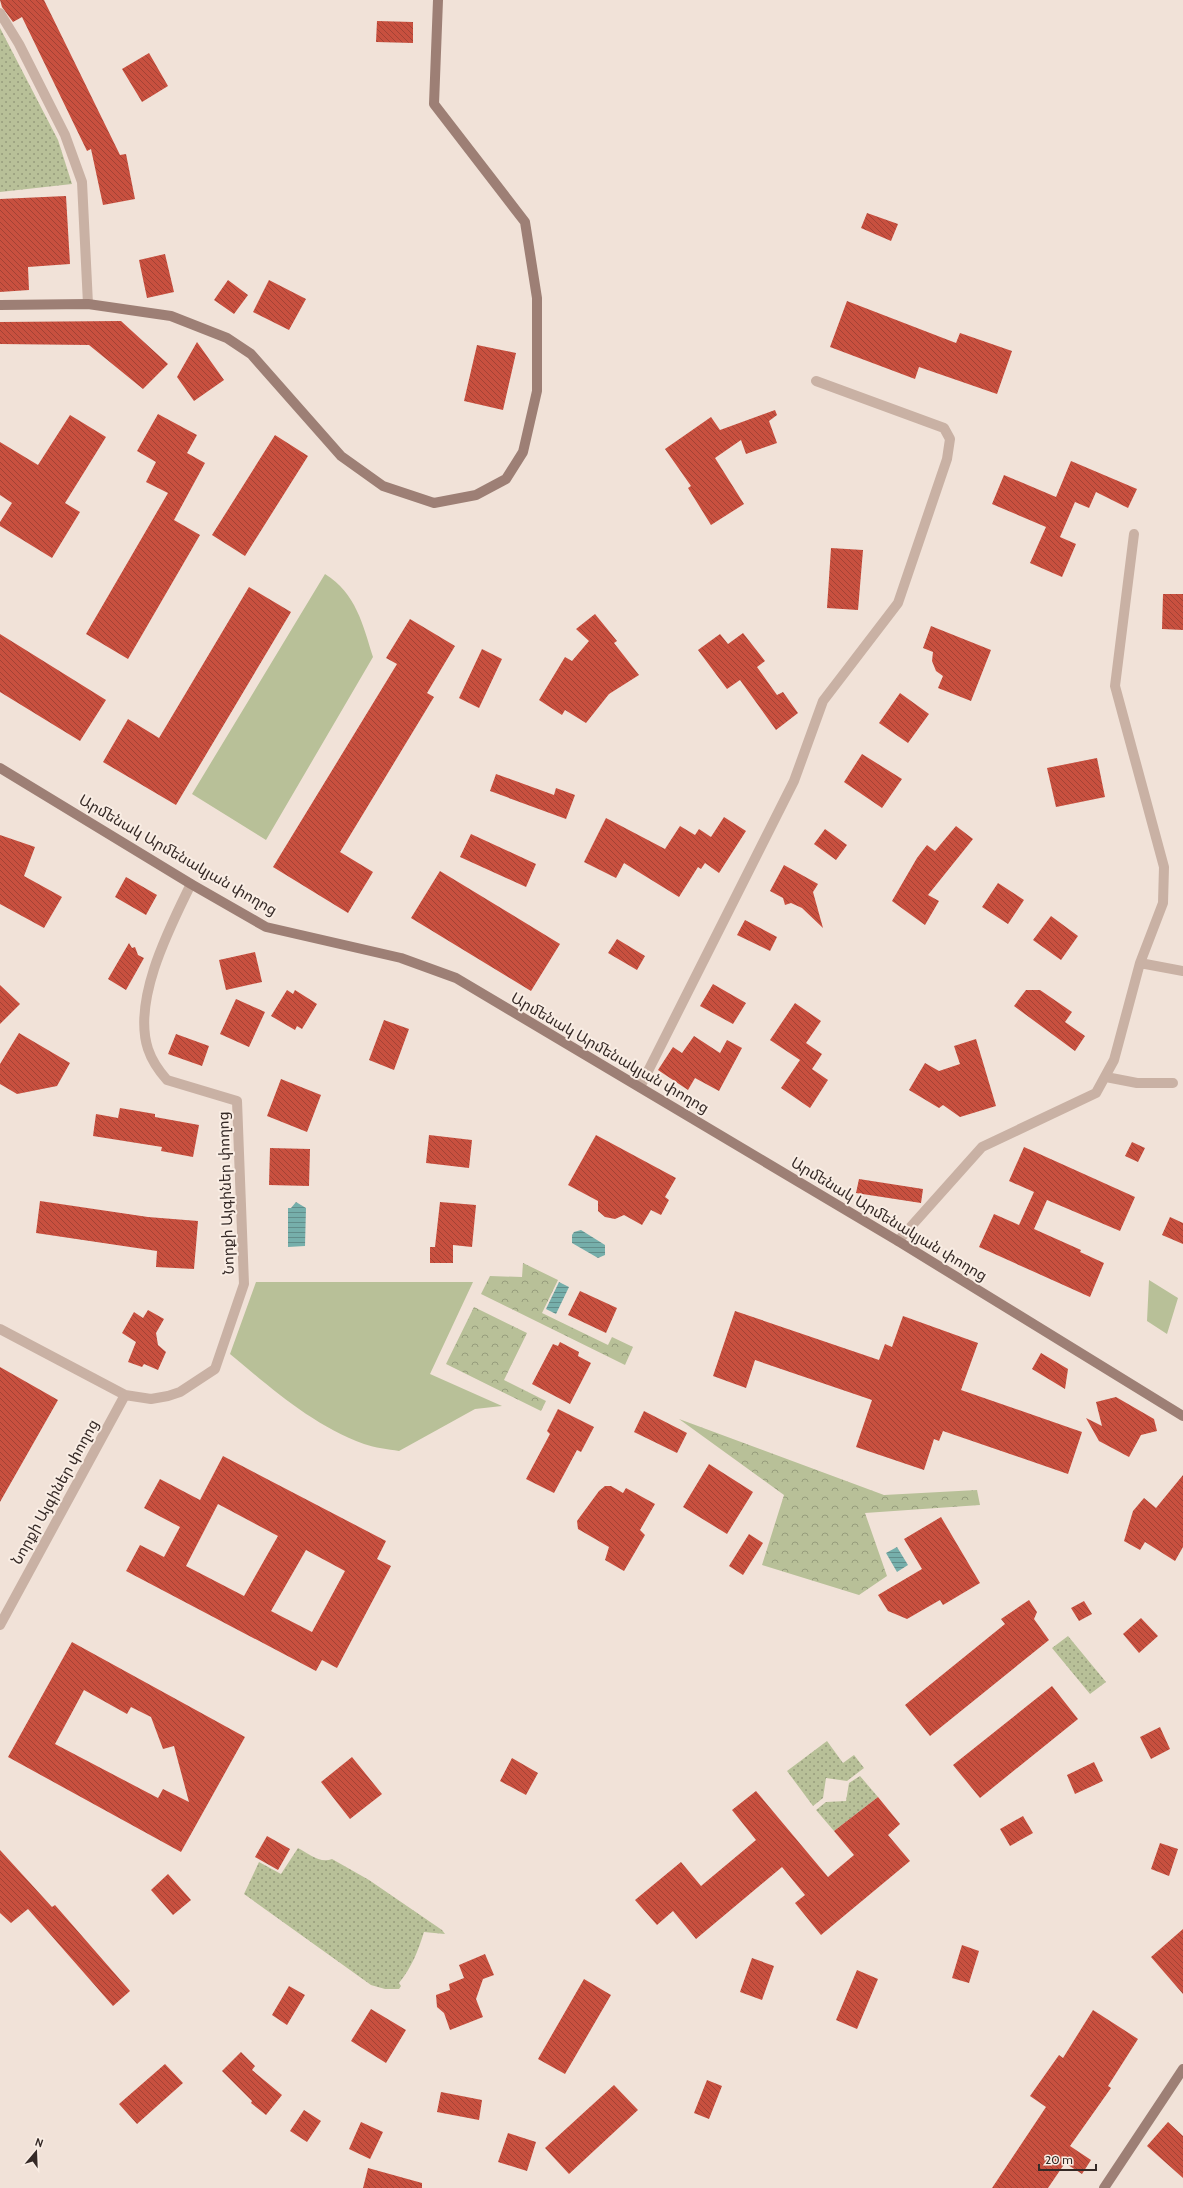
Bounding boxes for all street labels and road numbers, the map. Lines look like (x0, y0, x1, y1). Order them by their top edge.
street label: Արմենակ Արմենակյան փողոց (76, 791, 280, 919)
street label: Արմենակ Արմենակյան փողոց (508, 989, 712, 1117)
street label: Նորքի Այգիներ փողոց (214, 1111, 238, 1275)
street label: Արմենակ Արմենակյան փողոց (788, 1153, 990, 1285)
street label: Նորքի Այգիներ փողոց (8, 1416, 102, 1568)

